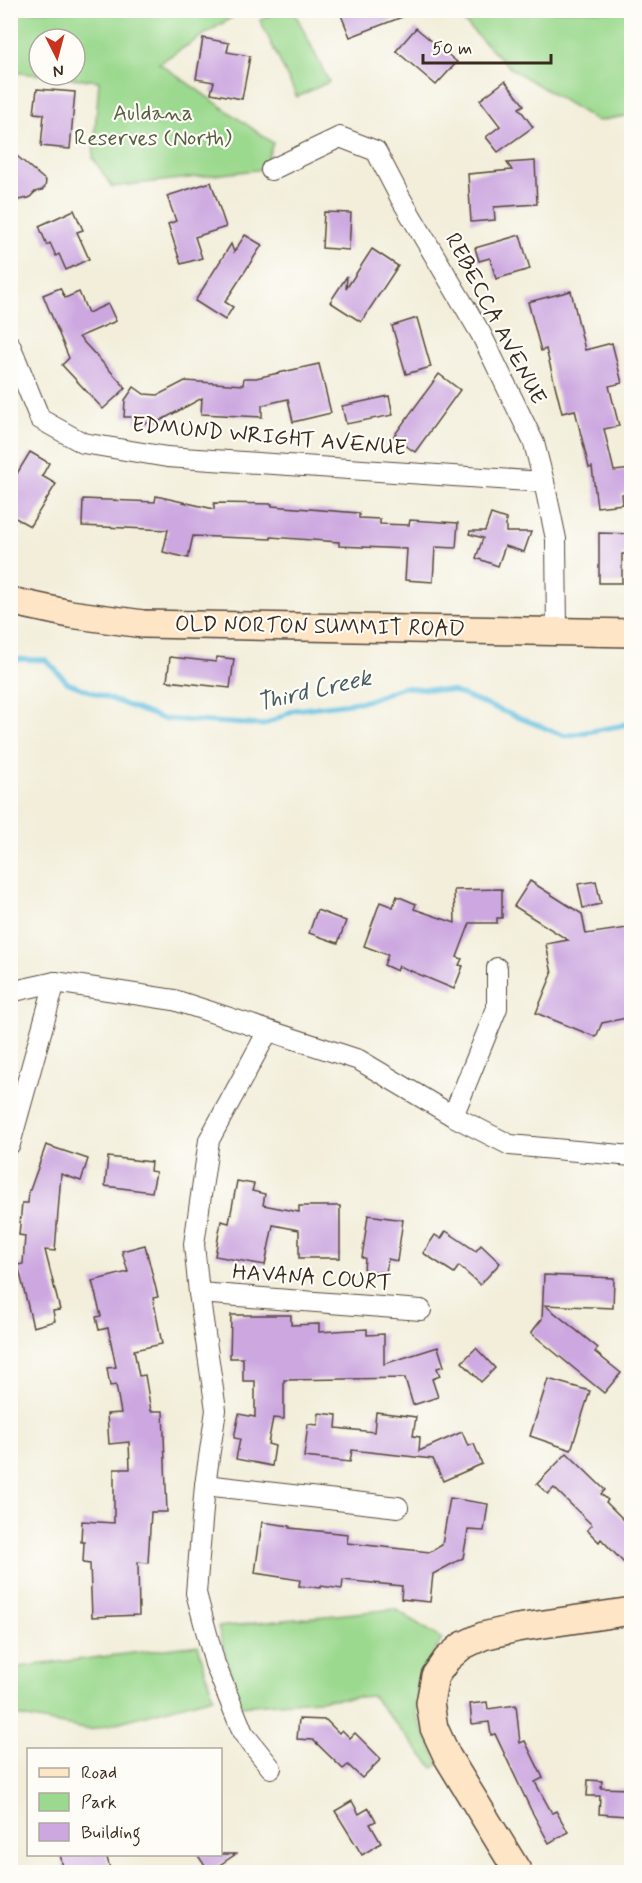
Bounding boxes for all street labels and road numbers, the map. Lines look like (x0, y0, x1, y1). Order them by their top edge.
street label: REBECCA AVENUE (438, 228, 552, 410)
street label: EDMUND WRIGHT AVENUE (130, 411, 408, 463)
street label: OLD NORTON SUMMIT ROAD (175, 610, 465, 644)
street label: HAVANA COURT (231, 1258, 393, 1298)

